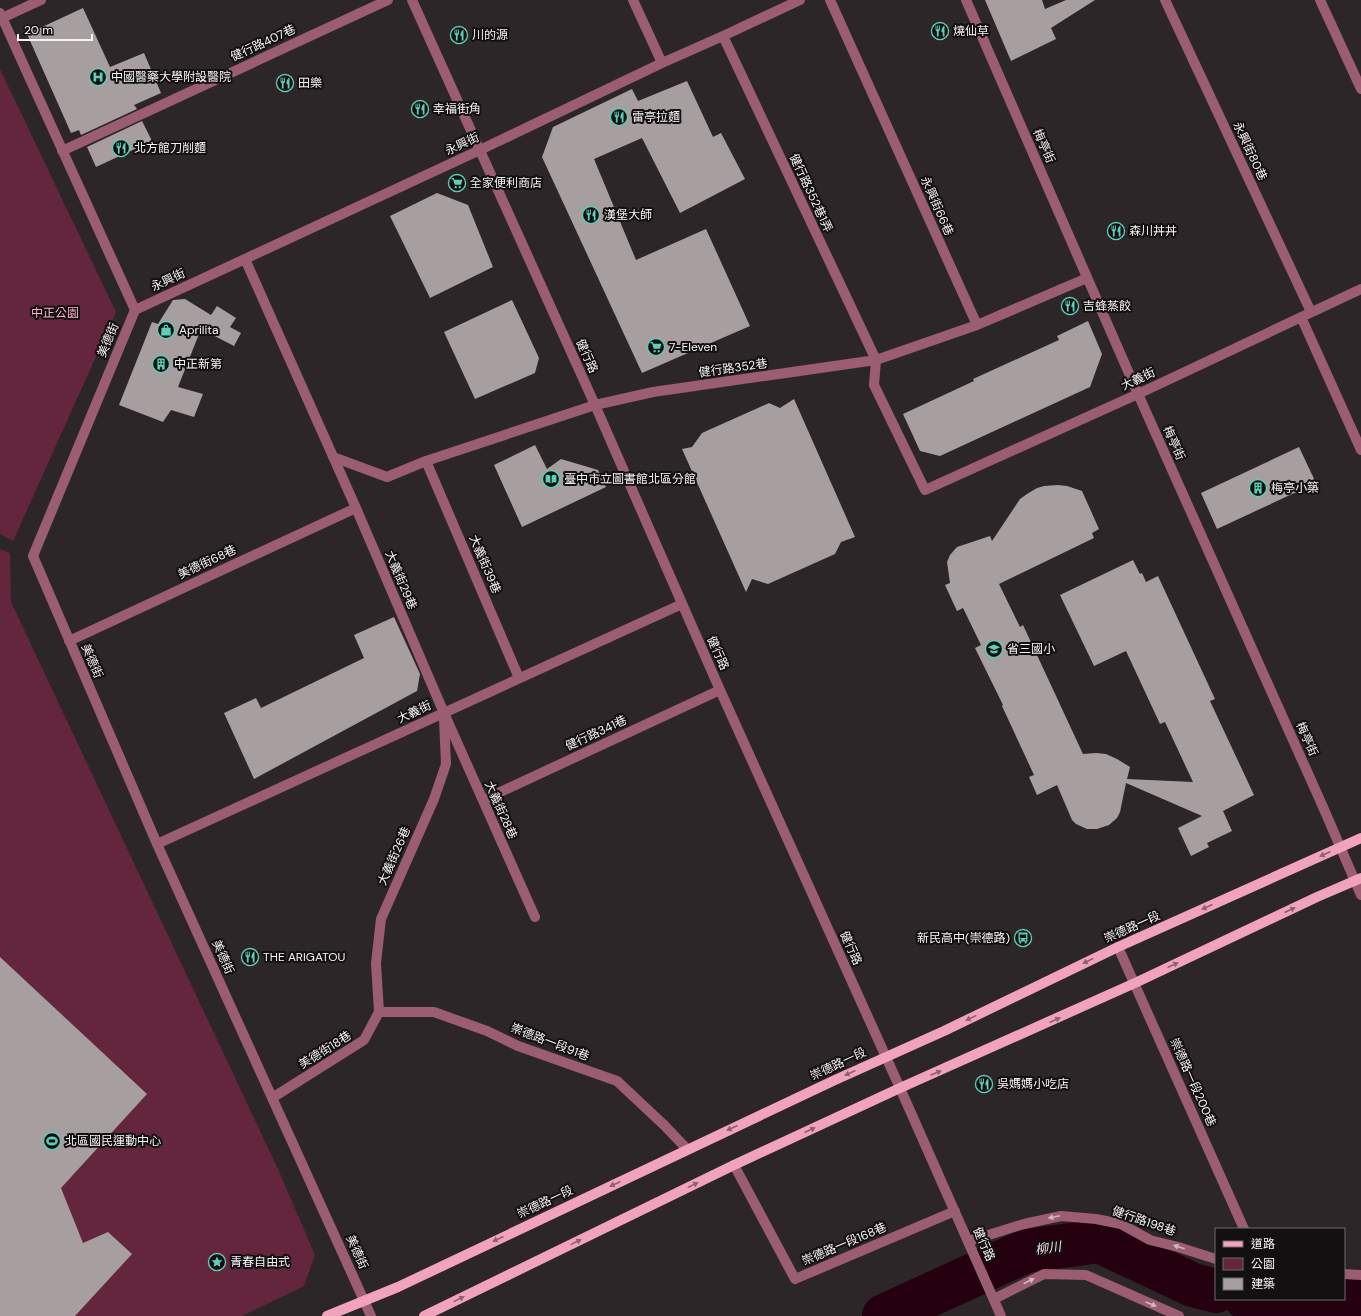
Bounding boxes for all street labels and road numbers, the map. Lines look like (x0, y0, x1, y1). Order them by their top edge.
street label: 健行路407巷 (228, 21, 298, 65)
street label: 永興街80巷 (1229, 119, 1271, 183)
street label: 梅亭街 (1029, 126, 1059, 166)
street label: 永興街 (442, 129, 482, 159)
street label: 健行路352巷1弄 (786, 151, 836, 235)
street label: 永興街66巷 (917, 174, 957, 238)
street label: 永興街 (148, 265, 188, 295)
street label: 美德街 (94, 320, 122, 360)
street label: 健行路 (572, 336, 602, 376)
street label: 健行路352巷 (698, 355, 768, 381)
street label: 大義街 (1118, 364, 1158, 394)
street label: 梅亭街 (1159, 423, 1189, 463)
street label: 大義街39巷 (465, 532, 505, 596)
street label: 美德街68巷 (175, 541, 239, 583)
street label: 大義街29巷 (381, 548, 421, 612)
street label: 健行路 (703, 633, 733, 673)
street label: 美德街 (78, 641, 106, 681)
street label: 大義街 (394, 697, 434, 727)
street label: 健行路341巷 (563, 712, 629, 754)
street label: 梅亭街 (1292, 719, 1322, 759)
street label: 大義街28巷 (481, 778, 521, 842)
street label: 大義街26巷 (374, 824, 414, 888)
street label: 崇德路一段 (1101, 907, 1163, 947)
street label: 健行路 (836, 928, 866, 968)
street label: 美德街 (208, 937, 238, 977)
street label: 崇德路一段91巷 (508, 1020, 592, 1064)
street label: 美德街18巷 (296, 1028, 354, 1072)
street label: 崇德路一段200巷 (1166, 1035, 1220, 1129)
street label: 崇德路一段 (807, 1044, 869, 1084)
street label: 崇德路一段 (514, 1182, 576, 1222)
street label: 健行路198巷 (1110, 1203, 1178, 1239)
street label: 崇德路一段168巷 (799, 1219, 889, 1269)
street label: 健行路 (969, 1224, 999, 1264)
street label: 美德街 (342, 1232, 372, 1272)

